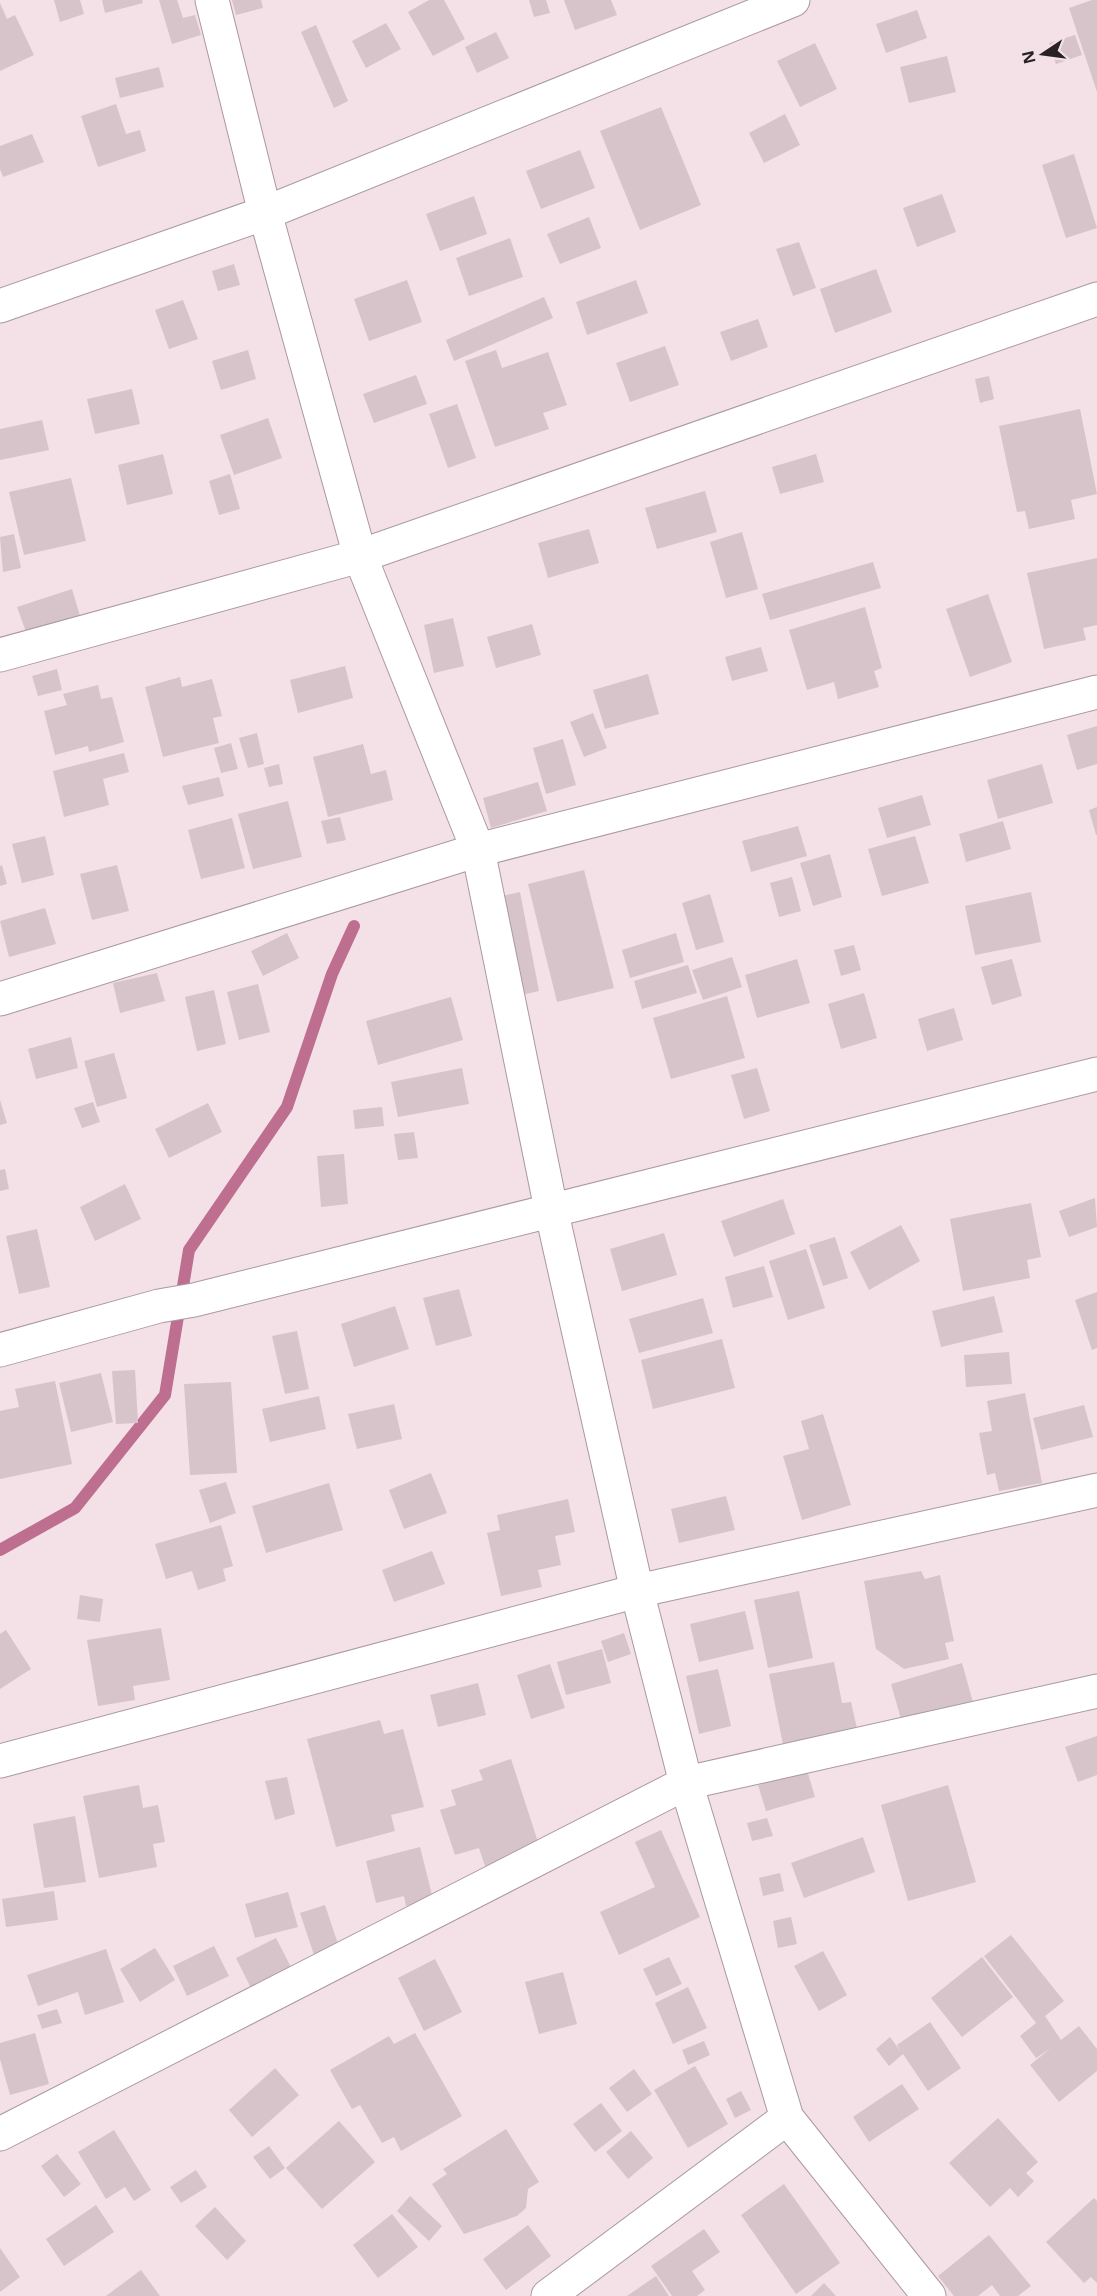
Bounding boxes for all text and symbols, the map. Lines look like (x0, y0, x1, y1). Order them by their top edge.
north arrow (1013, 24, 1073, 84)
text: N (1016, 49, 1041, 66)

